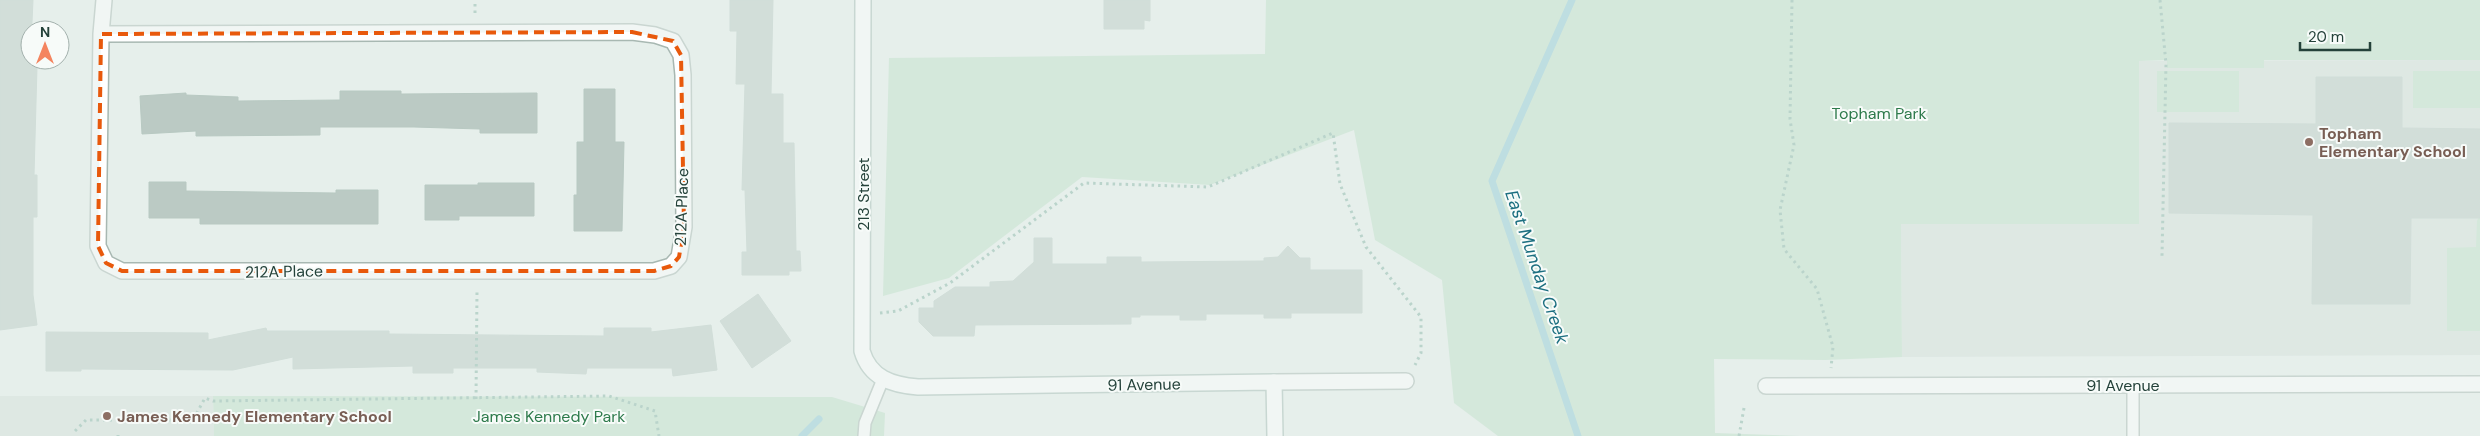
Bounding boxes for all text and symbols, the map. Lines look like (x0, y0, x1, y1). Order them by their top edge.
north arrow (20, 20, 70, 70)
scale bar (2300, 20, 2370, 52)
text: N (40, 23, 50, 41)
text: 20 m (2308, 27, 2344, 47)
park label: Topham Park (1831, 103, 1927, 124)
place label: Topham Elementary School (2319, 123, 2466, 162)
marker: Topham Elementary School (2303, 136, 2315, 148)
street label: 213 Street (853, 157, 874, 231)
street label: 212A Place (670, 168, 693, 246)
water label: East Munday Creek (1499, 187, 1575, 348)
street label: 212A Place (245, 260, 323, 283)
street label: 91 Avenue (1107, 373, 1181, 396)
street label: 91 Avenue (2086, 375, 2160, 396)
place label: James Kennedy Elementary School (117, 406, 392, 427)
park label: James Kennedy Park (473, 406, 625, 427)
marker: James Kennedy Elementary School (101, 410, 113, 422)

